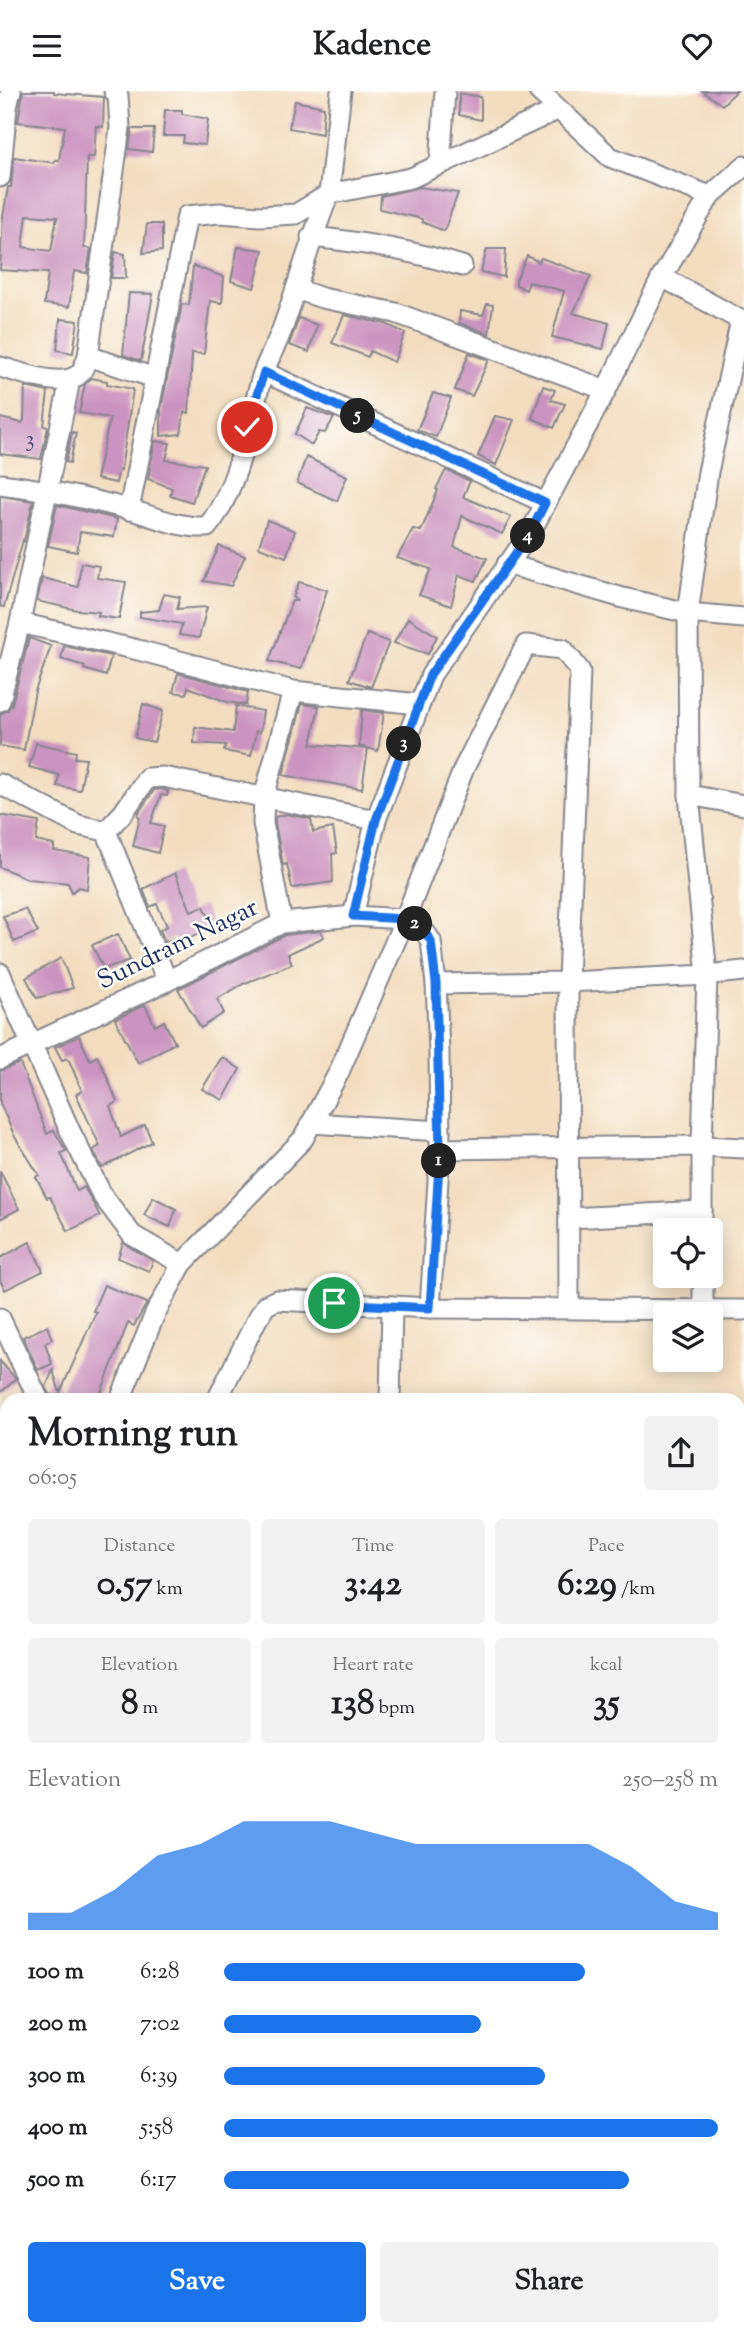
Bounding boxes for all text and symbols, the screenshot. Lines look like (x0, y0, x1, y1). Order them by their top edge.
text: Kadence (313, 23, 431, 69)
icon: menu (28, 27, 66, 65)
icon: heart (678, 27, 716, 65)
pin (217, 397, 277, 457)
pin: 5 (340, 399, 376, 433)
text: 5 (354, 402, 361, 429)
icon: check (228, 408, 266, 446)
house number: 3 (25, 424, 35, 457)
pin: 4 (510, 519, 546, 553)
text: 4 (523, 522, 532, 549)
pin: 3 (386, 727, 422, 761)
text: 3 (400, 730, 407, 757)
street label: Sundram Nagar (91, 890, 265, 1000)
pin: 2 (398, 907, 432, 941)
text: 2 (410, 910, 419, 937)
pin: 1 (422, 1143, 457, 1179)
text: 1 (435, 1147, 442, 1174)
map controls (653, 1218, 723, 1372)
button: locate (653, 1218, 723, 1288)
pin (304, 1273, 364, 1333)
icon: arrive (315, 1284, 353, 1322)
button: layers (653, 1302, 723, 1372)
text: Morning run (28, 1409, 238, 1463)
button: share (644, 1416, 718, 1490)
text: 06:05 (28, 1462, 77, 1495)
text: Distance (104, 1533, 175, 1560)
text: Time (352, 1533, 394, 1560)
text: Pace (588, 1533, 625, 1560)
text: 0.57 (97, 1560, 153, 1611)
text: 3:42 (344, 1560, 402, 1611)
text: 6:29 (557, 1560, 617, 1611)
text: km (153, 1576, 183, 1603)
text: /km (617, 1576, 655, 1603)
text: Elevation (101, 1652, 178, 1679)
text: Heart rate (332, 1652, 414, 1679)
text: kcal (590, 1652, 623, 1679)
text: 8 (121, 1679, 139, 1730)
text: 138 (331, 1679, 375, 1730)
text: 35 (593, 1679, 619, 1730)
text: m (139, 1695, 158, 1722)
text: bpm (375, 1695, 415, 1722)
text: Elevation (28, 1764, 121, 1797)
text: 250–258 m (622, 1764, 718, 1797)
text: 100 m (28, 1956, 84, 1989)
text: 6:28 (140, 1956, 179, 1989)
text: 200 m (28, 2008, 87, 2041)
text: 7:02 (140, 2008, 180, 2041)
text: 300 m (28, 2060, 85, 2093)
text: 6:39 (140, 2060, 177, 2093)
text: 400 m (28, 2112, 88, 2145)
text: 5:58 (140, 2112, 173, 2145)
text: 500 m (28, 2164, 84, 2197)
text: 6:17 (140, 2164, 177, 2197)
button: Save (28, 2242, 366, 2322)
button: Share (380, 2242, 718, 2322)

